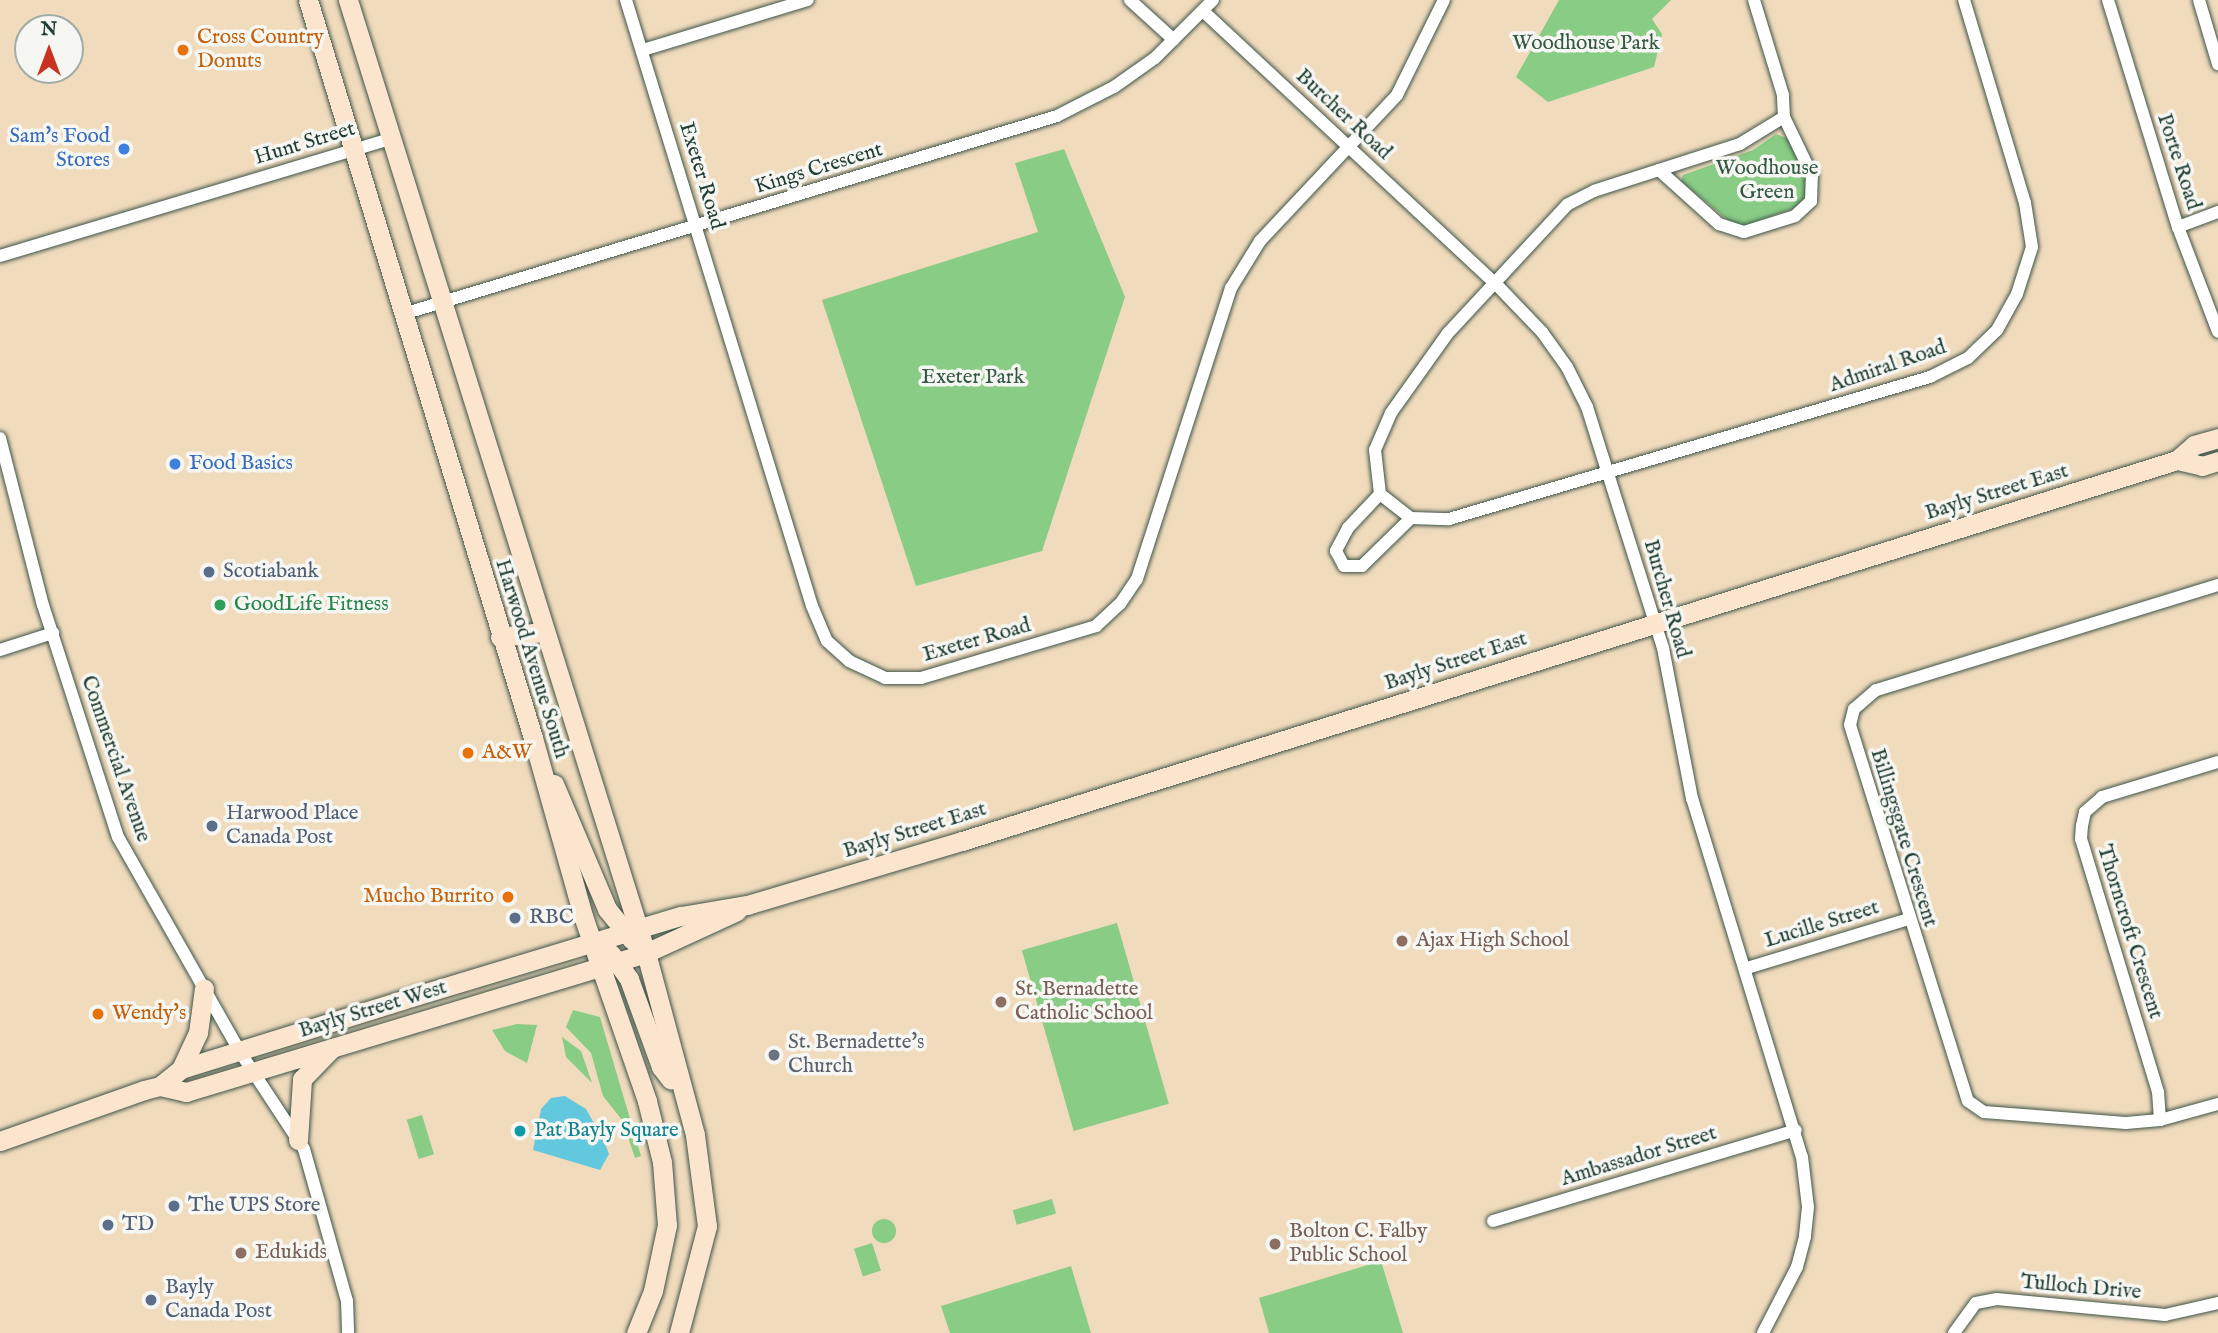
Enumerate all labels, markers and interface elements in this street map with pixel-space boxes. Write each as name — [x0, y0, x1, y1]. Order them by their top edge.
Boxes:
north arrow — [14, 14, 84, 84]
text: N — [41, 18, 57, 42]
place label: Cross Country Donuts — [197, 25, 324, 75]
park label: Woodhouse Park — [1512, 31, 1660, 57]
marker: Cross Country Donuts — [175, 42, 191, 58]
street label: Burcher Road — [1290, 64, 1396, 166]
street label: Porte Road — [2151, 111, 2205, 213]
street label: Hunt Street — [252, 117, 358, 171]
street label: Exeter Road — [673, 119, 729, 233]
place label: Sam's Food Stores — [9, 124, 110, 174]
street label: Kings Crescent — [752, 138, 886, 200]
marker: Sam's Food Stores — [116, 141, 132, 157]
park label: Woodhouse Green — [1715, 156, 1819, 206]
street label: Admiral Road — [1826, 335, 1950, 399]
park label: Exeter Park — [921, 365, 1025, 391]
place label: Food Basics — [189, 451, 293, 477]
marker: Food Basics — [167, 456, 183, 472]
street label: Bayly Street East — [1922, 459, 2072, 527]
street label: Burcher Road — [1637, 537, 1695, 661]
street label: Harwood Avenue South — [489, 556, 573, 762]
place label: Scotiabank — [223, 559, 319, 585]
marker: Scotiabank — [201, 564, 217, 580]
place label: GoodLife Fitness — [234, 592, 389, 618]
marker: GoodLife Fitness — [212, 597, 228, 613]
street label: Exeter Road — [920, 614, 1034, 668]
street label: Bayly Street East — [1382, 627, 1530, 697]
street label: Commercial Avenue — [75, 673, 155, 845]
place label: A&W — [482, 740, 532, 766]
marker: A&W — [460, 745, 476, 761]
street label: Billingsgate Crescent — [1864, 746, 1942, 930]
street label: Bayly Street East — [840, 797, 990, 865]
place label: Harwood Place Canada Post — [226, 801, 359, 851]
marker: Harwood Place Canada Post — [204, 818, 220, 834]
street label: Thorncroft Crescent — [2091, 842, 2167, 1022]
place label: Mucho Burrito — [363, 884, 494, 910]
marker: Mucho Burrito — [500, 889, 516, 905]
street label: Lucille Street — [1762, 896, 1882, 954]
place label: RBC — [529, 905, 574, 931]
marker: RBC — [507, 910, 523, 926]
place label: Ajax High School — [1416, 928, 1569, 954]
marker: Ajax High School — [1394, 933, 1410, 949]
street label: Bayly Street West — [296, 976, 450, 1044]
place label: St. Bernadette Catholic School — [1015, 977, 1153, 1027]
marker: St. Bernadette Catholic School — [993, 994, 1009, 1010]
place label: Wendy's — [112, 1001, 186, 1027]
marker: Wendy's — [90, 1006, 106, 1022]
place label: St. Bernadette's Church — [788, 1030, 924, 1080]
marker: St. Bernadette's Church — [766, 1047, 782, 1063]
place label: Pat Bayly Square — [534, 1118, 679, 1144]
street label: Ambassador Street — [1558, 1121, 1720, 1193]
marker: Pat Bayly Square — [512, 1123, 528, 1139]
place label: The UPS Store — [188, 1193, 321, 1219]
marker: The UPS Store — [166, 1198, 182, 1214]
place label: TD — [122, 1212, 154, 1238]
marker: TD — [100, 1217, 116, 1233]
place label: Bolton C. Falby Public School — [1289, 1219, 1427, 1269]
marker: Bolton C. Falby Public School — [1267, 1236, 1283, 1252]
place label: Edukids — [255, 1240, 327, 1266]
marker: Edukids — [233, 1245, 249, 1261]
street label: Tulloch Drive — [2020, 1270, 2142, 1306]
place label: Bayly Canada Post — [165, 1275, 272, 1325]
marker: Bayly Canada Post — [143, 1292, 159, 1308]

